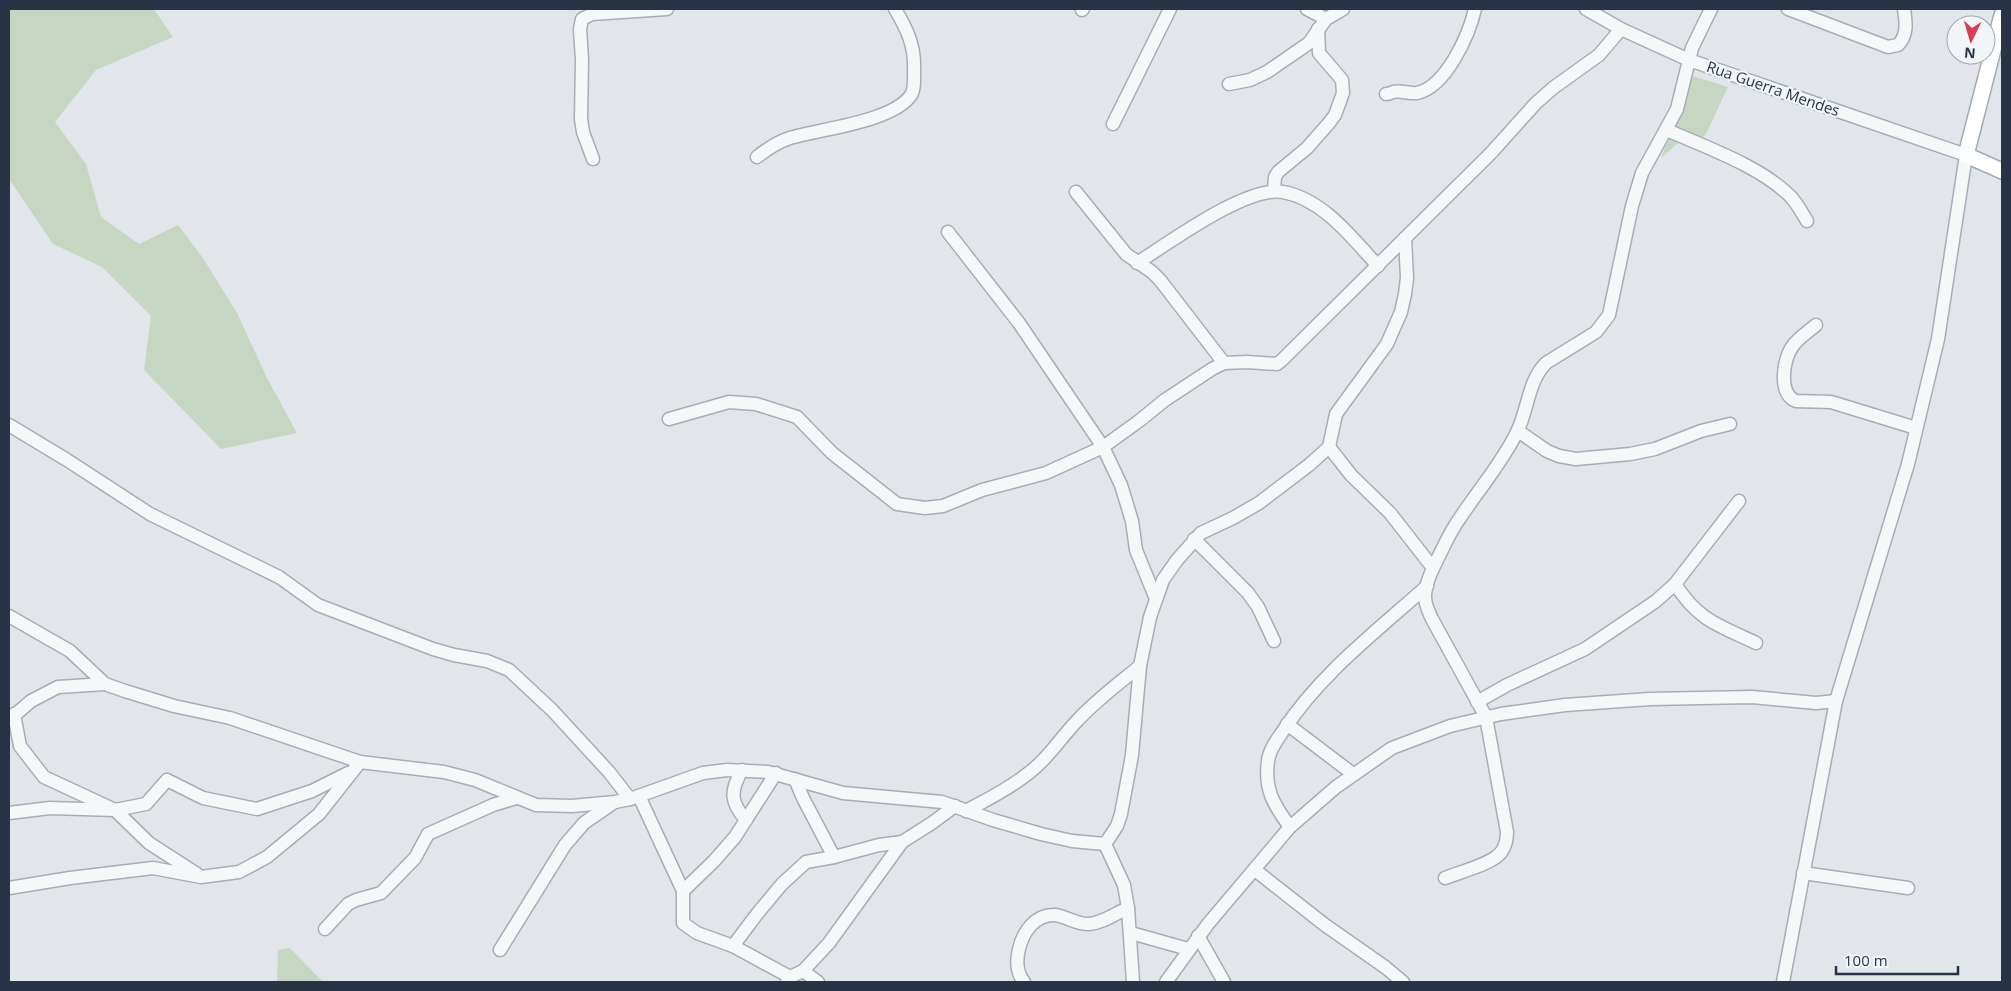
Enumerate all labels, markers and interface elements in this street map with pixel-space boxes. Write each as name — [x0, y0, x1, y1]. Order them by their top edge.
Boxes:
north arrow — [1946, 15, 1996, 65]
text: N — [1963, 43, 1976, 63]
street label: Rua Guerra Mendes — [1704, 56, 1843, 120]
scale bar — [1836, 944, 1958, 976]
text: 100 m — [1844, 950, 1888, 970]

